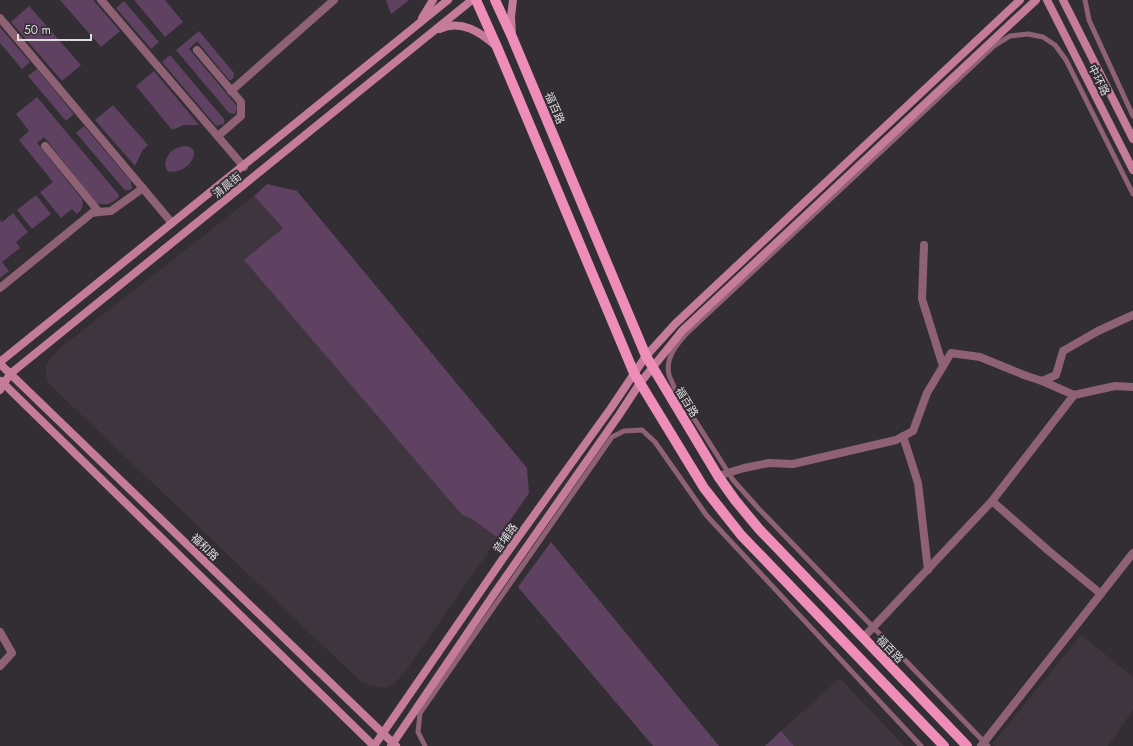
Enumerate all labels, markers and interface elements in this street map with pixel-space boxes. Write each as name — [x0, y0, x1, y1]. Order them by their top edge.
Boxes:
scale bar — [18, 16, 91, 42]
text: 50 m — [24, 21, 51, 39]
street label: 中环路 — [1084, 62, 1114, 98]
street label: 福百路 — [541, 90, 569, 126]
street label: 清晨街 — [209, 168, 245, 202]
street label: 福百路 — [672, 384, 702, 420]
street label: 音埔路 — [489, 520, 521, 556]
street label: 福和路 — [188, 530, 222, 564]
street label: 福百路 — [873, 632, 907, 666]

